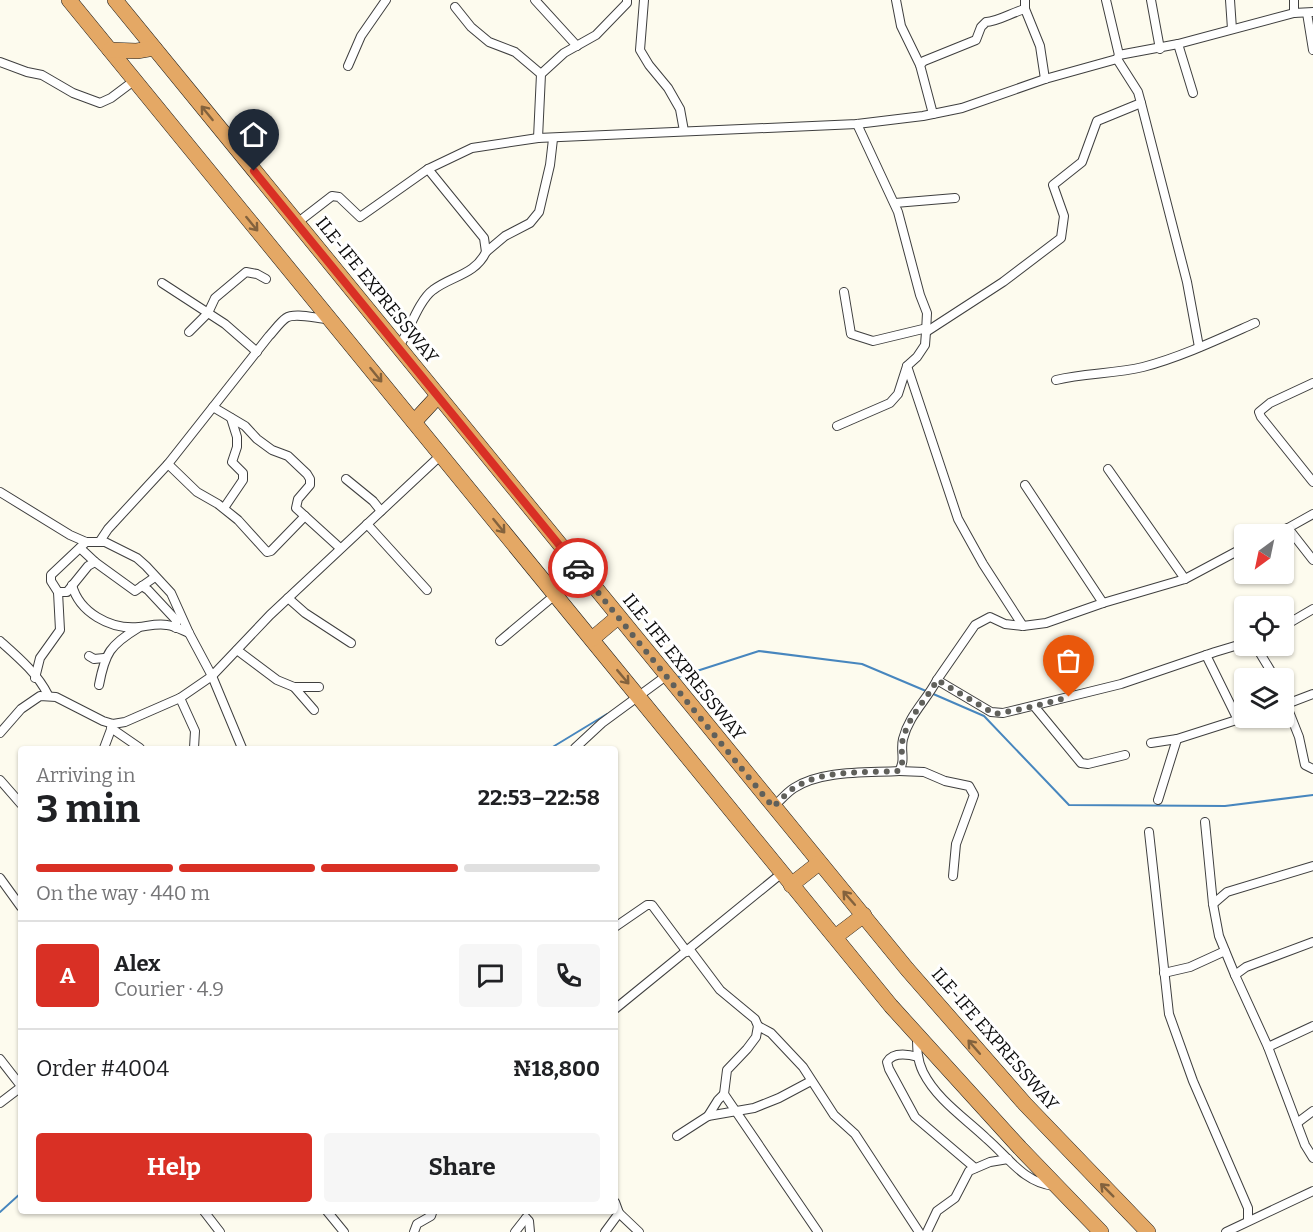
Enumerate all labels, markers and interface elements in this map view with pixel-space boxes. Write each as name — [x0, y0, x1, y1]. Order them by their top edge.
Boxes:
one-way arrow — [201, 105, 214, 121]
pin — [228, 109, 279, 171]
icon: home — [237, 118, 270, 151]
street label: ILE-IFE EXPRESSWAY — [311, 212, 443, 368]
one-way arrow — [246, 216, 259, 232]
one-way arrow — [369, 367, 382, 383]
one-way arrow — [492, 518, 505, 534]
north arrow — [1234, 524, 1294, 584]
map controls — [1234, 524, 1294, 728]
courier — [548, 538, 608, 598]
icon: car — [562, 552, 595, 585]
street label: ILE-IFE EXPRESSWAY — [618, 589, 750, 745]
button: locate — [1234, 596, 1294, 656]
pin — [1043, 635, 1094, 697]
icon: bag — [1052, 644, 1085, 677]
button: layers — [1234, 668, 1294, 728]
one-way arrow — [616, 669, 630, 684]
text: Arriving in — [36, 763, 135, 787]
text: 22:53–22:58 — [478, 784, 600, 811]
text: 3 min — [36, 786, 140, 832]
text: On the way · 440 m — [36, 881, 210, 905]
one-way arrow — [842, 891, 856, 906]
button: chat — [459, 944, 522, 1007]
button: phone — [537, 944, 600, 1007]
text: Alex — [114, 950, 160, 977]
text: A — [60, 962, 75, 989]
street label: ILE-IFE EXPRESSWAY — [927, 963, 1063, 1115]
text: Courier · 4.9 — [114, 977, 224, 1001]
one-way arrow — [967, 1040, 981, 1055]
text: Order #4004 — [36, 1055, 169, 1082]
text: ₦18,800 — [513, 1055, 600, 1082]
button: Help — [36, 1133, 312, 1202]
button: Share — [324, 1133, 600, 1202]
one-way arrow — [1100, 1183, 1114, 1198]

